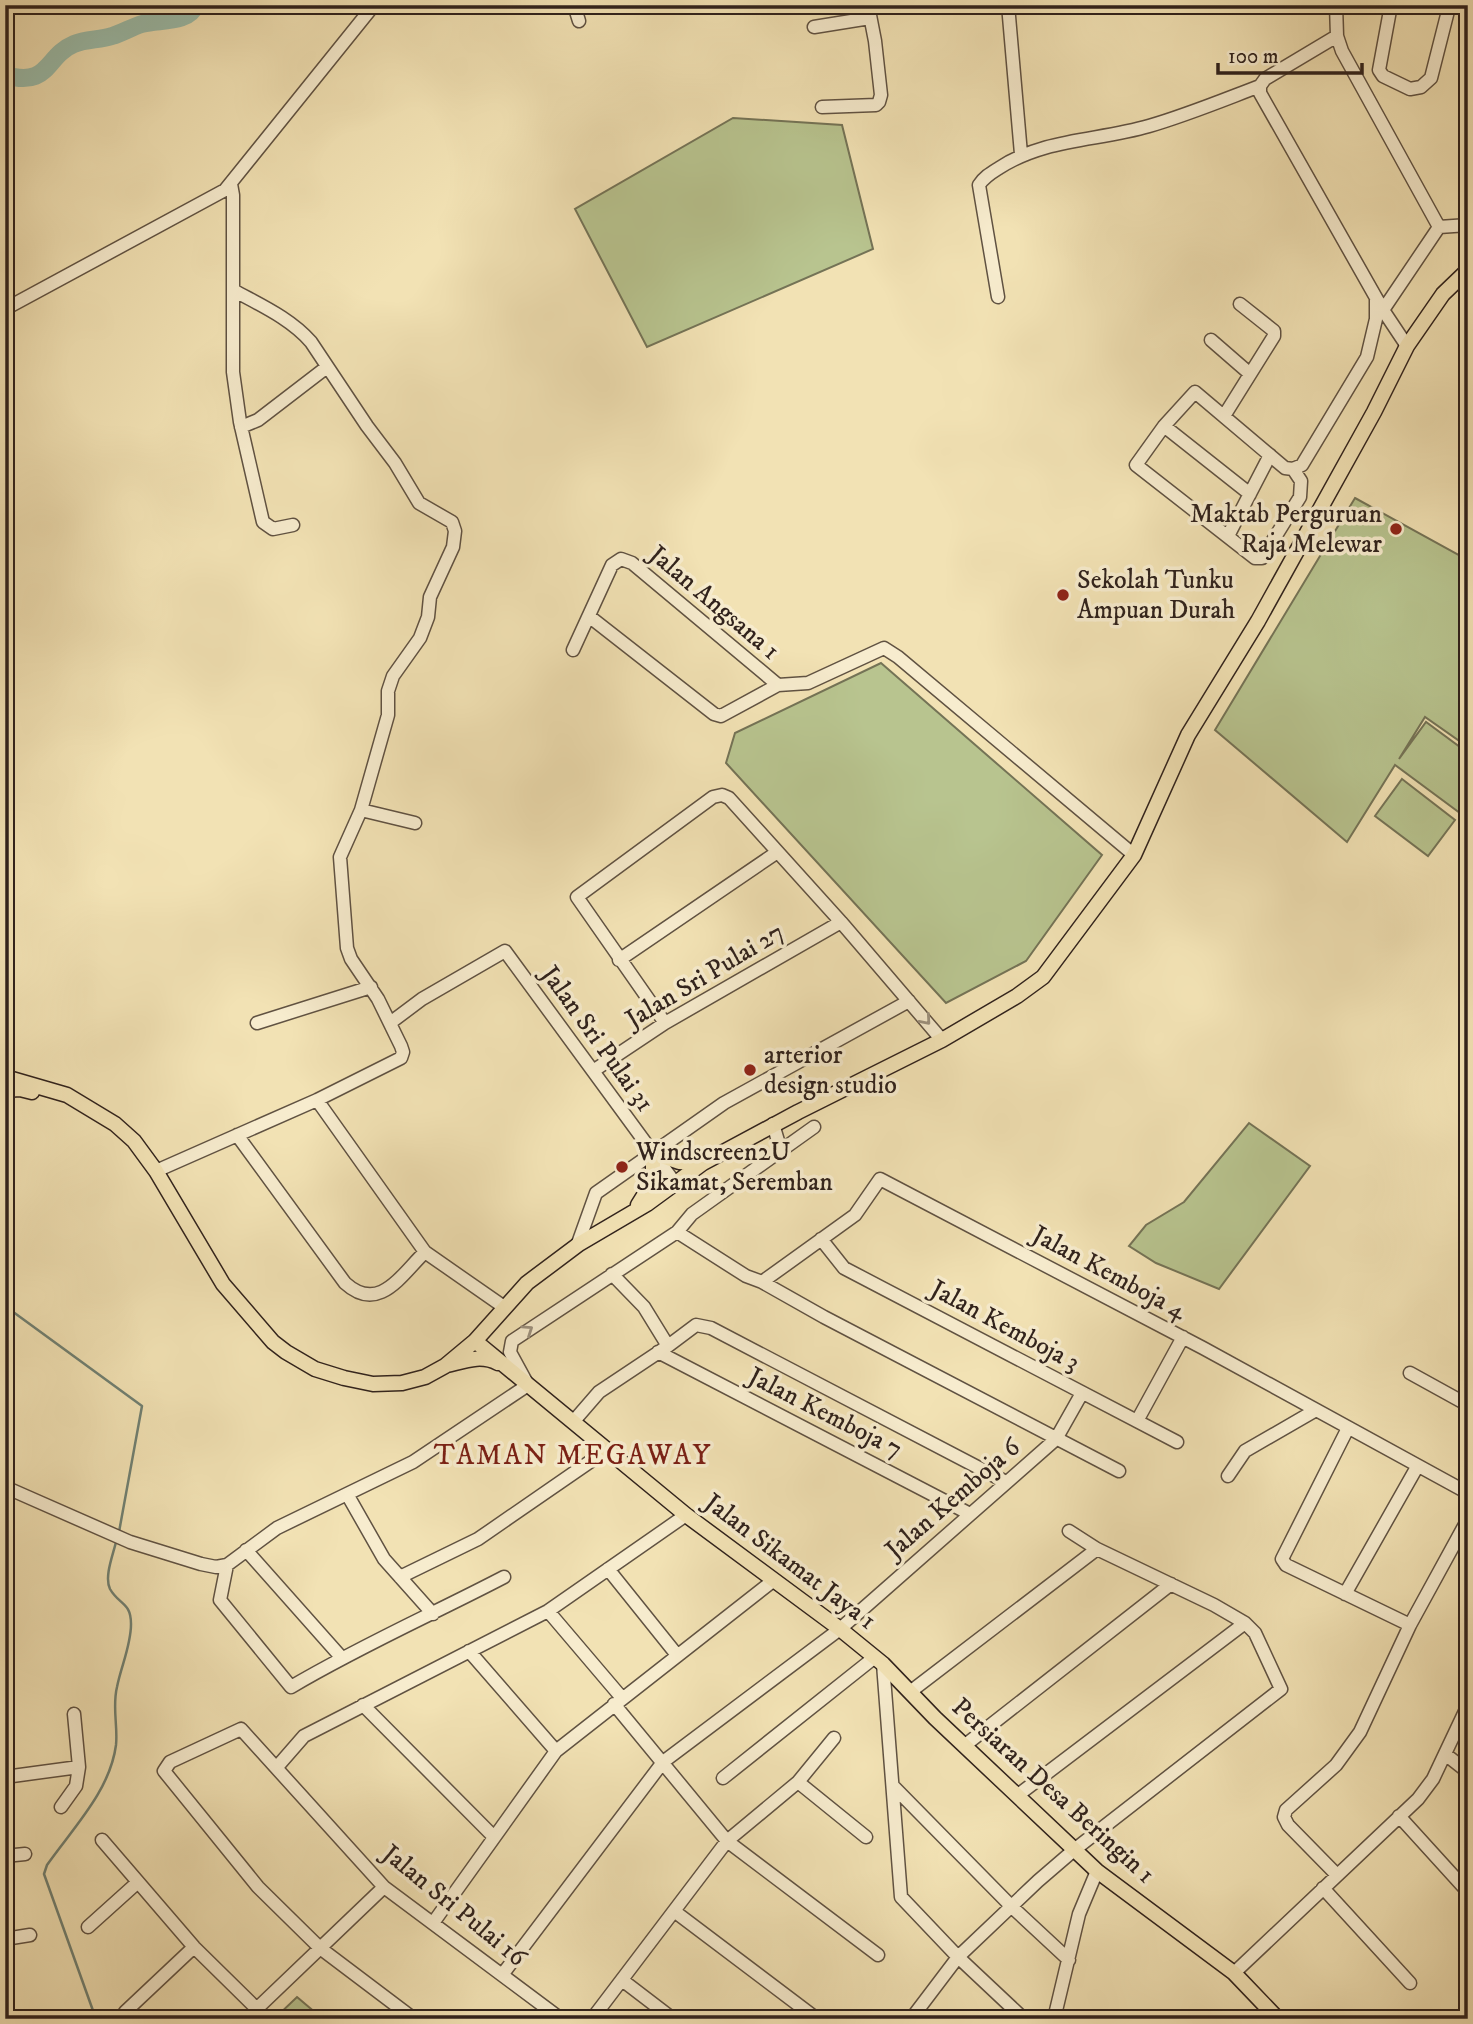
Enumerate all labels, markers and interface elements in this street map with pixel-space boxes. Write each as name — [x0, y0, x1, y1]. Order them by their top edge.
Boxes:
scale bar — [1218, 32, 1361, 76]
text: 100 m — [1228, 44, 1279, 70]
place label: Maktab Perguruan Raja Melewar — [1190, 498, 1382, 561]
marker: Maktab Perguruan Raja Melewar — [1388, 521, 1404, 537]
street label: Jalan Angsana 1 — [640, 537, 786, 667]
place label: Sekolah Tunku Ampuan Durah — [1077, 564, 1236, 627]
marker: Sekolah Tunku Ampuan Durah — [1055, 587, 1071, 603]
street label: Jalan Sri Pulai 27 — [618, 916, 790, 1037]
street label: Jalan Sri Pulai 31 — [532, 958, 661, 1118]
one-way arrow — [918, 1012, 930, 1025]
place label: arterior design studio — [764, 1039, 897, 1102]
marker: arterior design studio — [742, 1062, 758, 1078]
place label: Windscreen2U Sikamat, Seremban — [635, 1136, 833, 1199]
marker: Windscreen2U Sikamat, Seremban — [614, 1159, 630, 1175]
street label: Jalan Kemboja 4 — [1025, 1218, 1193, 1328]
street label: Jalan Kemboja 3 — [923, 1272, 1085, 1379]
one-way arrow — [520, 1326, 533, 1339]
street label: Jalan Kemboja 7 — [741, 1359, 908, 1466]
street label: Jalan Kemboja 6 — [877, 1430, 1028, 1568]
district label: TAMAN MEGAWAY — [434, 1438, 712, 1473]
street label: Jalan Sikamat Jaya 1 — [696, 1485, 883, 1637]
street label: Persiaran Desa Beringin 1 — [945, 1691, 1161, 1891]
street label: Jalan Sri Pulai 16 — [374, 1836, 534, 1975]

